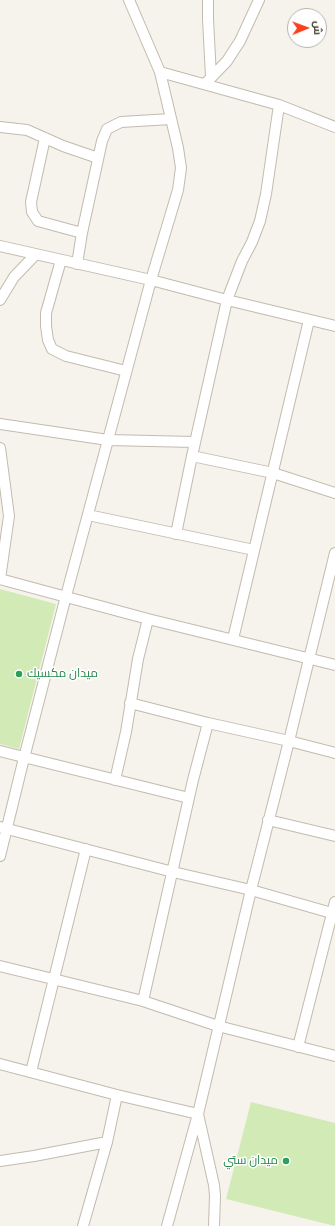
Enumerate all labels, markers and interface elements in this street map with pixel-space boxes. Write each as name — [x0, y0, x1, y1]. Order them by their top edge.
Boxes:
north arrow — [287, 8, 327, 48]
text: ش — [311, 21, 325, 35]
place label: ميدان مكسيك — [27, 667, 98, 681]
marker: ميدان مكسيك — [14, 669, 24, 679]
place label: ميدان ستي — [223, 1154, 278, 1168]
marker: ميدان ستي — [281, 1156, 291, 1166]

